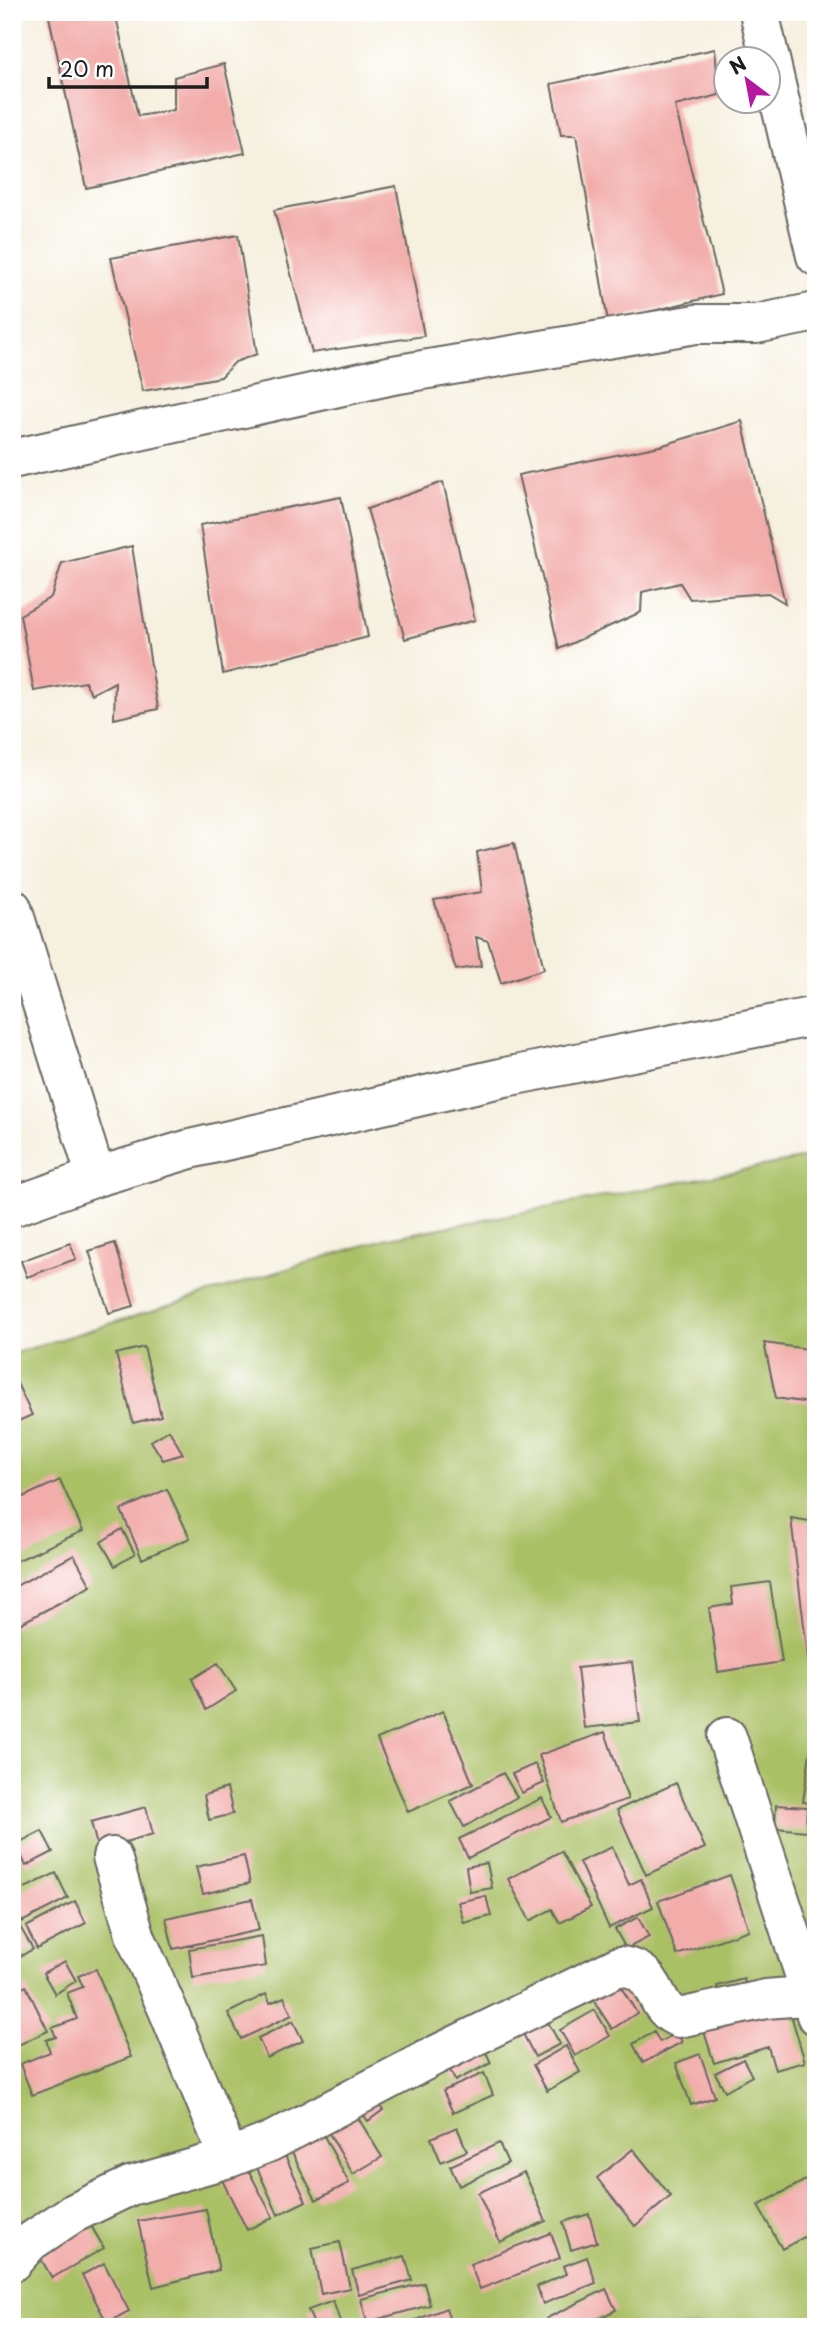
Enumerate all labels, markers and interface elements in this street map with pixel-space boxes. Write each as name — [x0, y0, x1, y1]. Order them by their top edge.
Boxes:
scale bar — [49, 46, 206, 90]
north arrow — [712, 46, 782, 116]
text: N — [724, 49, 751, 81]
text: 20 m — [60, 52, 114, 84]

